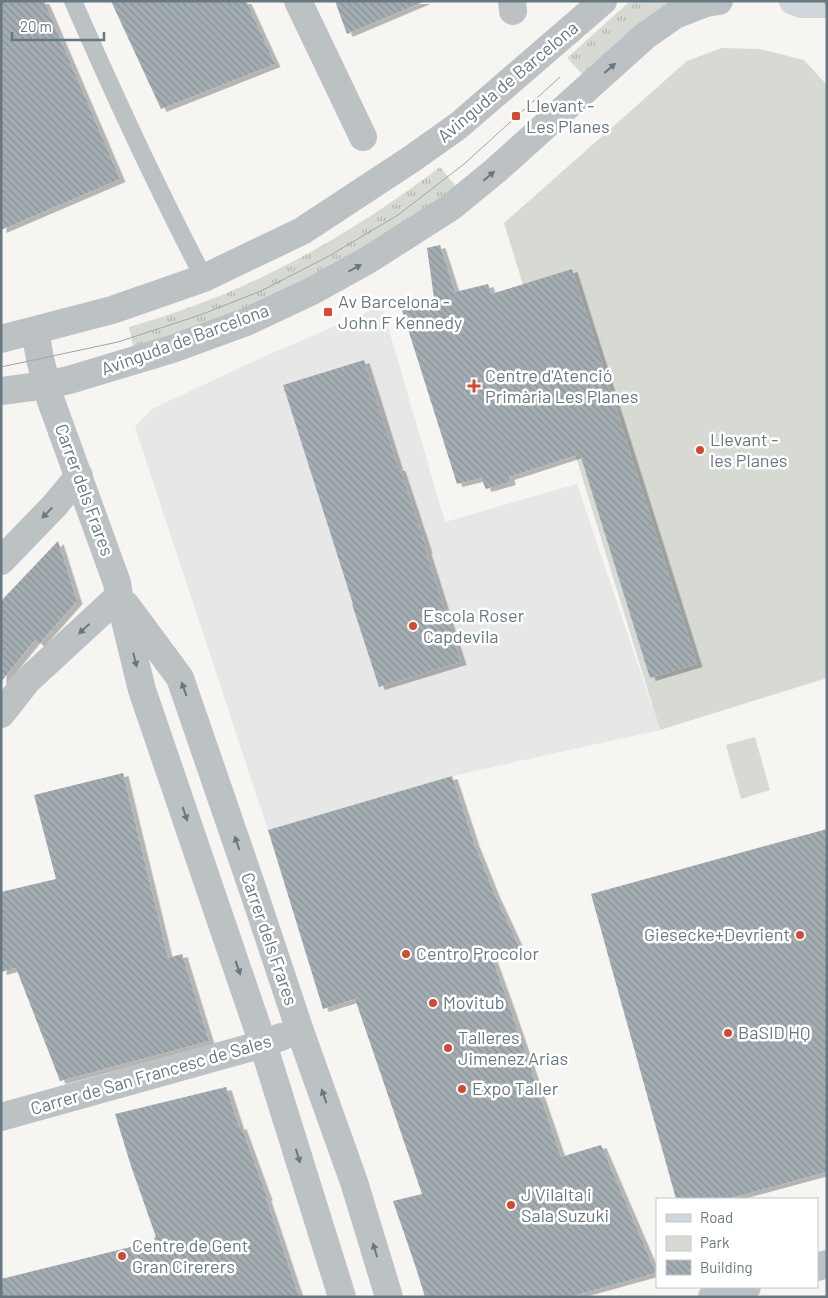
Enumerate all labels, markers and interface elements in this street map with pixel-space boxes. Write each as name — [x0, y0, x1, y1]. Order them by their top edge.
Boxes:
scale bar — [12, 10, 105, 42]
street label: Avinguda de Barcelona — [433, 16, 582, 146]
text: 20 m — [20, 17, 52, 35]
one-way arrow — [603, 62, 616, 73]
place label: Llevant - Les Planes — [526, 94, 610, 137]
marker: Llevant - Les Planes — [510, 110, 522, 122]
one-way arrow — [482, 171, 495, 182]
one-way arrow — [348, 263, 361, 272]
place label: Av Barcelona - John F Kennedy — [338, 290, 462, 333]
street label: Avinguda de Barcelona — [98, 298, 271, 380]
marker: Av Barcelona - John F Kennedy — [322, 306, 334, 318]
place label: Centre d'Atenció Primària Les Planes — [485, 364, 638, 407]
marker: Centre d'Atenció Primària Les Planes — [467, 379, 481, 393]
street label: Carrer dels Frares — [51, 421, 119, 559]
place label: Llevant - les Planes — [710, 428, 788, 471]
marker: Llevant - les Planes — [694, 444, 706, 456]
one-way arrow — [41, 507, 53, 519]
place label: Escola Roser Capdevila — [423, 604, 525, 647]
marker: Escola Roser Capdevila — [407, 620, 419, 632]
one-way arrow — [78, 623, 90, 635]
one-way arrow — [131, 652, 139, 667]
one-way arrow — [180, 682, 187, 697]
one-way arrow — [182, 807, 189, 822]
one-way arrow — [233, 835, 241, 850]
street label: Carrer dels Frares — [237, 869, 303, 1008]
place label: Giesecke+Devrient — [644, 923, 790, 945]
marker: Giesecke+Devrient — [794, 929, 806, 941]
place label: Centro Procolor — [416, 942, 540, 964]
marker: Centro Procolor — [400, 948, 412, 960]
one-way arrow — [234, 961, 242, 976]
place label: Movitub — [443, 991, 505, 1013]
marker: Movitub — [427, 997, 439, 1009]
place label: BaSID HQ — [738, 1021, 810, 1043]
place label: Talleres Jimenez Arias — [458, 1026, 568, 1069]
marker: BaSID HQ — [722, 1027, 734, 1039]
street label: Carrer de San Francesc de Sales — [28, 1029, 274, 1119]
marker: Talleres Jimenez Arias — [442, 1042, 454, 1054]
place label: Expo Taller — [472, 1077, 559, 1099]
marker: Expo Taller — [456, 1083, 468, 1095]
one-way arrow — [320, 1088, 328, 1103]
one-way arrow — [295, 1149, 303, 1164]
place label: J Vilalta i Sala Suzuki — [521, 1183, 609, 1226]
legend — [656, 1198, 818, 1288]
marker: J Vilalta i Sala Suzuki — [505, 1199, 517, 1211]
text: Road — [700, 1208, 733, 1226]
text: Park — [700, 1233, 730, 1251]
place label: Centre de Gent Gran Cirerers — [132, 1234, 248, 1277]
one-way arrow — [371, 1242, 379, 1257]
marker: Centre de Gent Gran Cirerers — [116, 1250, 128, 1262]
text: Building — [700, 1258, 753, 1276]

